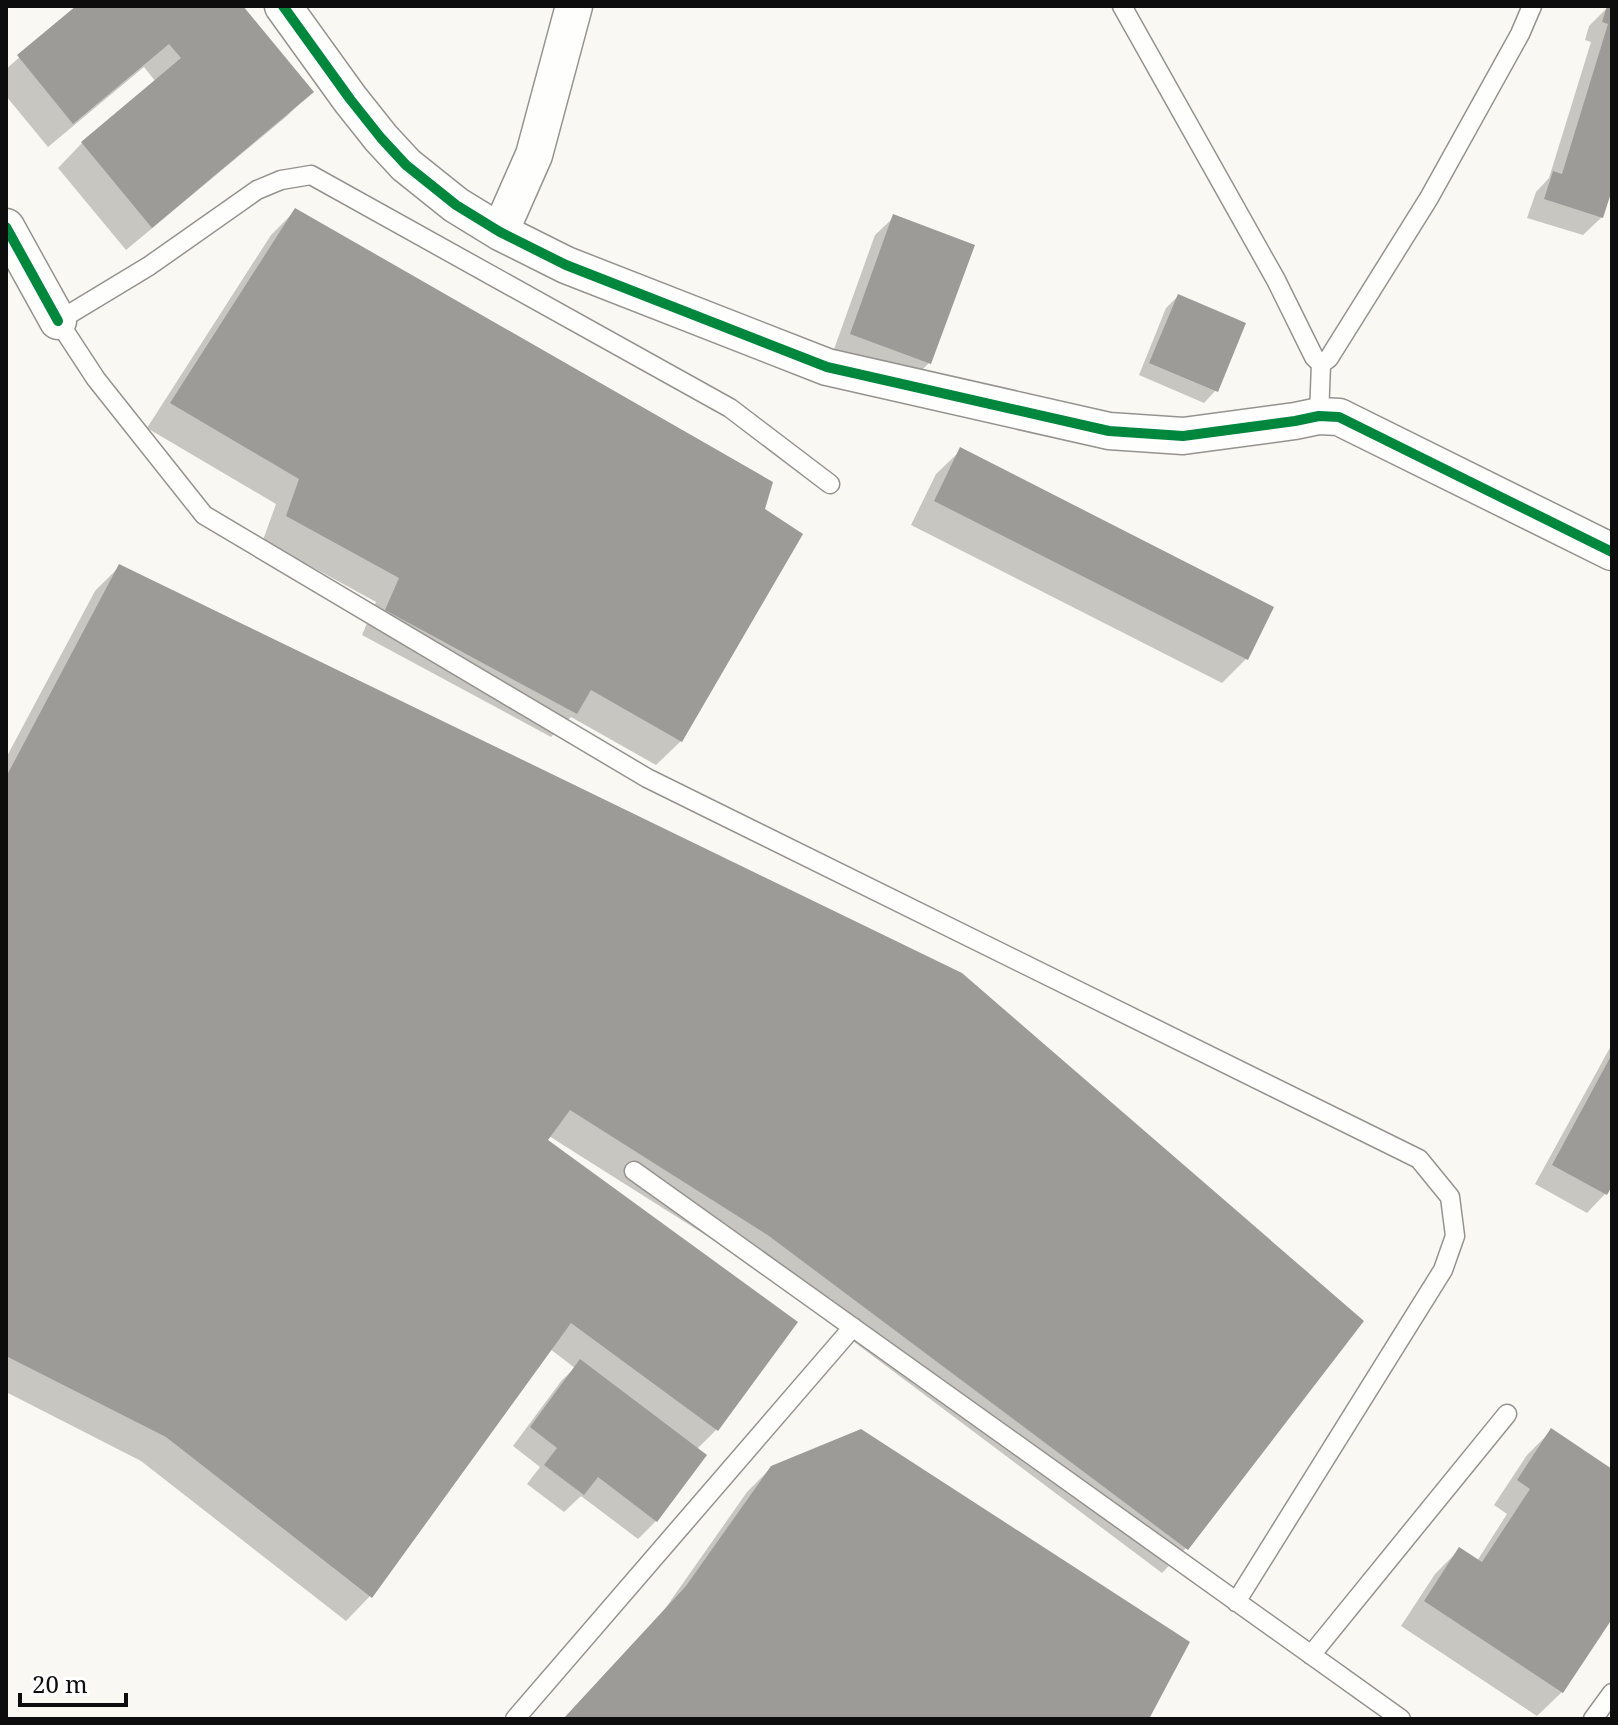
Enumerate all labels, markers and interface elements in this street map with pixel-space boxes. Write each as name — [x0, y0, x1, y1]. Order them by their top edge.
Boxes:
scale bar — [20, 1657, 126, 1707]
text: 20 m — [32, 1667, 88, 1700]

